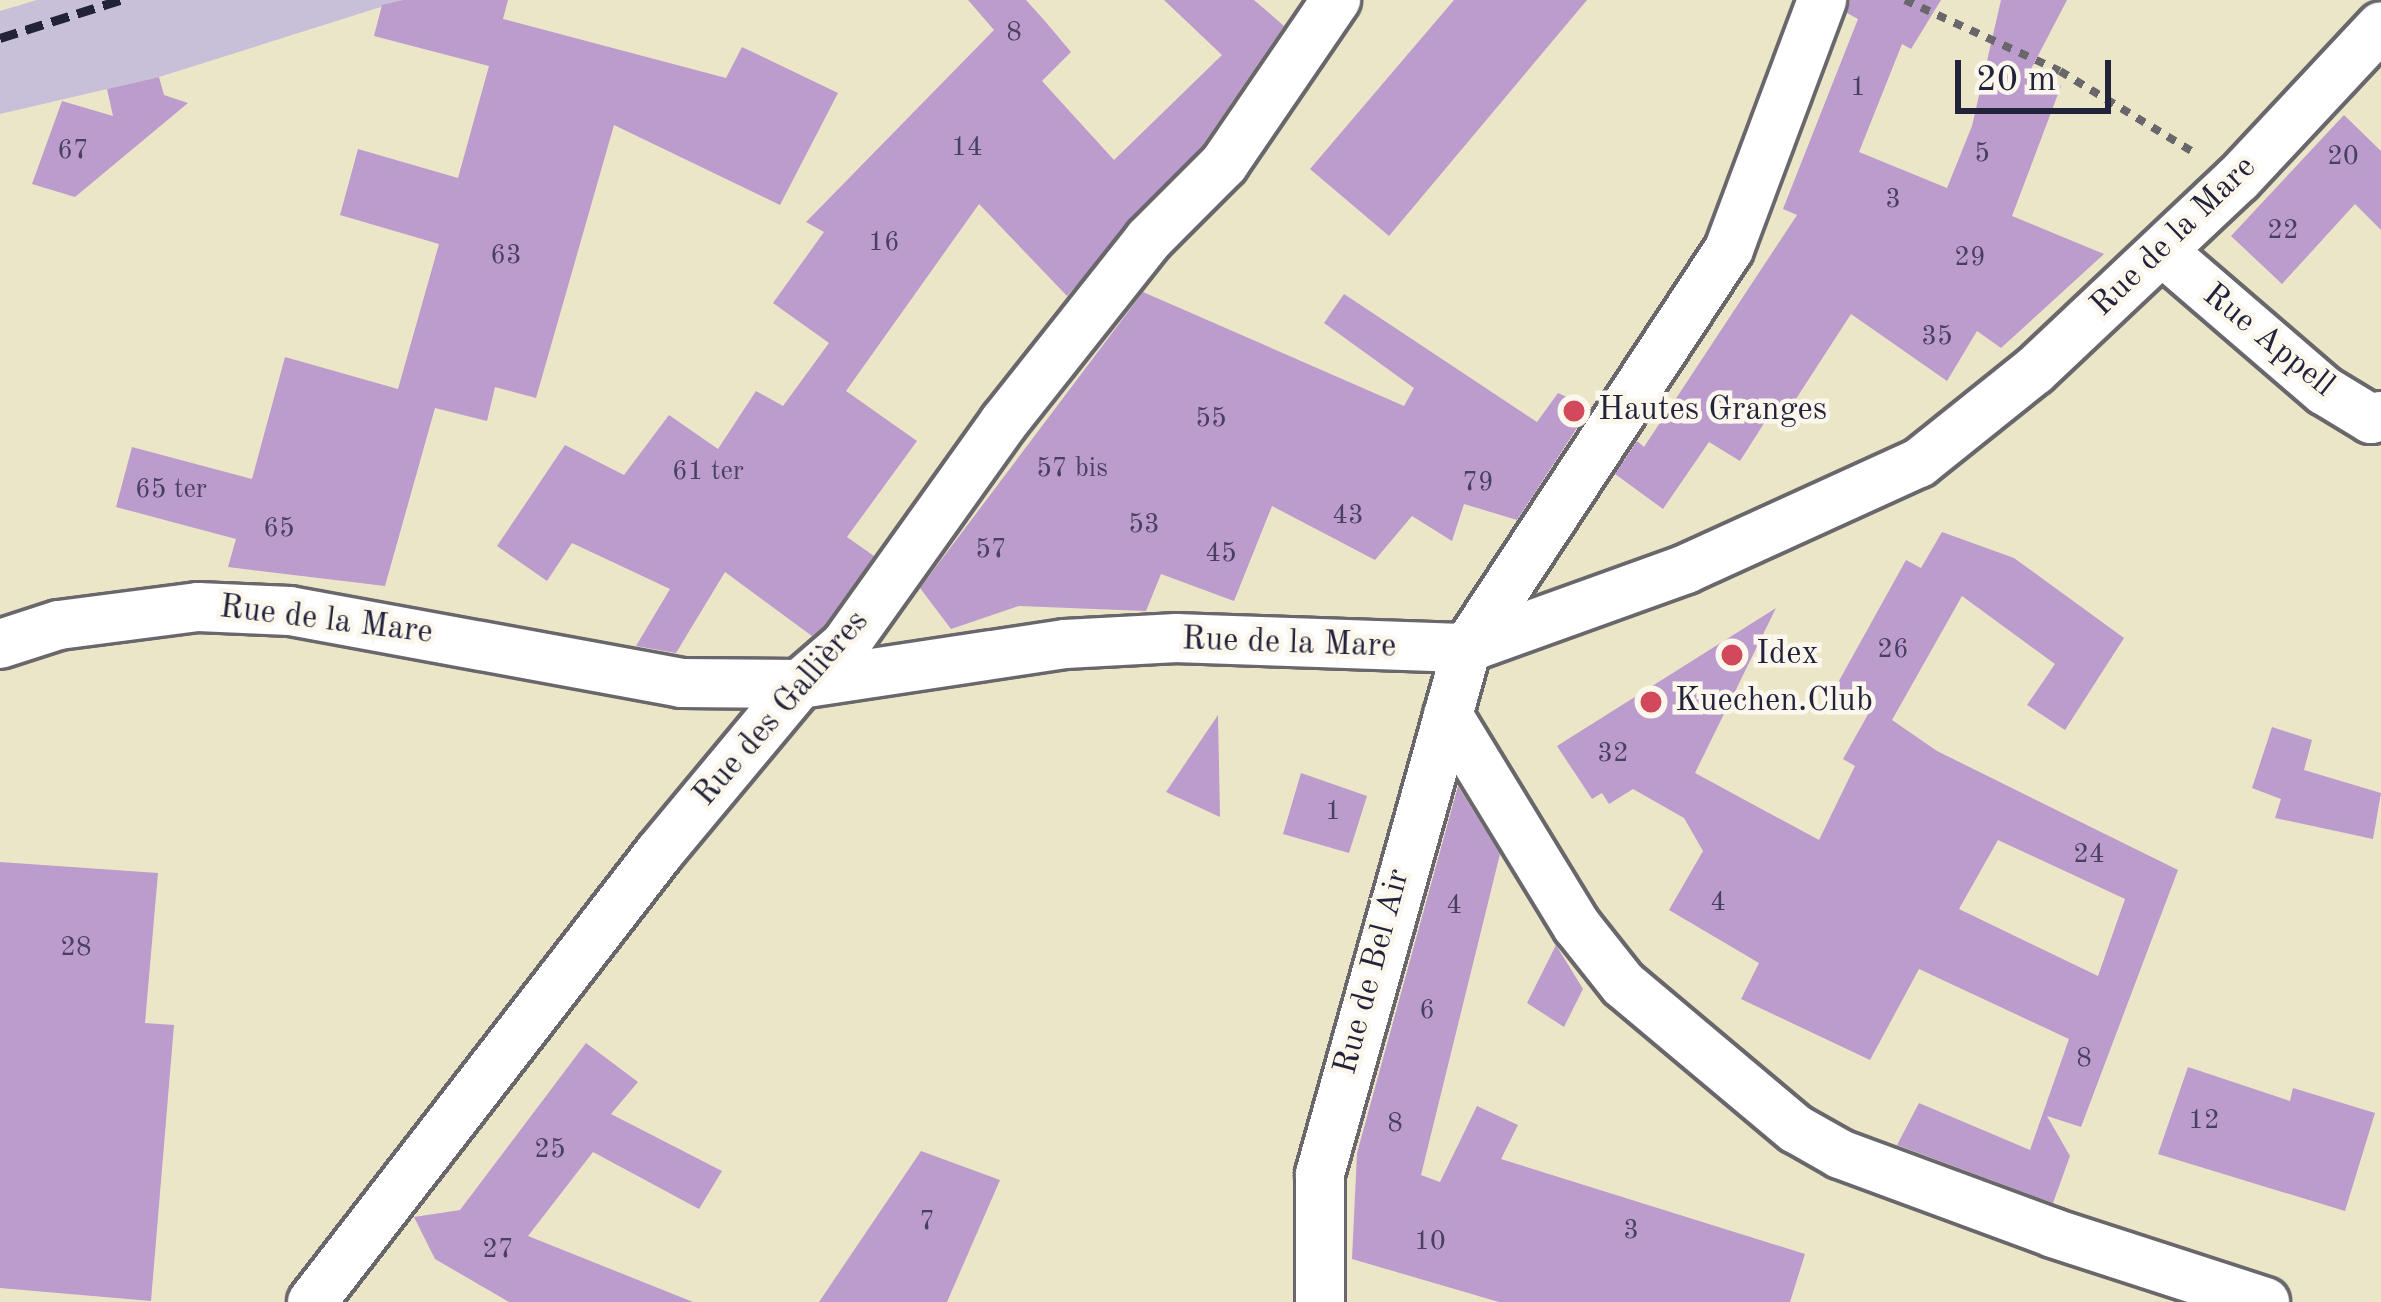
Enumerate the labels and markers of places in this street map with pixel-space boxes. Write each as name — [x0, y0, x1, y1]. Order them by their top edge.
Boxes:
place label: Hautes Granges — [1598, 391, 1827, 431]
marker: Hautes Granges — [1561, 398, 1587, 424]
place label: Idex — [1756, 635, 1819, 675]
marker: Idex — [1719, 642, 1745, 668]
place label: Kuechen.Club — [1675, 682, 1873, 722]
marker: Kuechen.Club — [1638, 689, 1664, 715]

